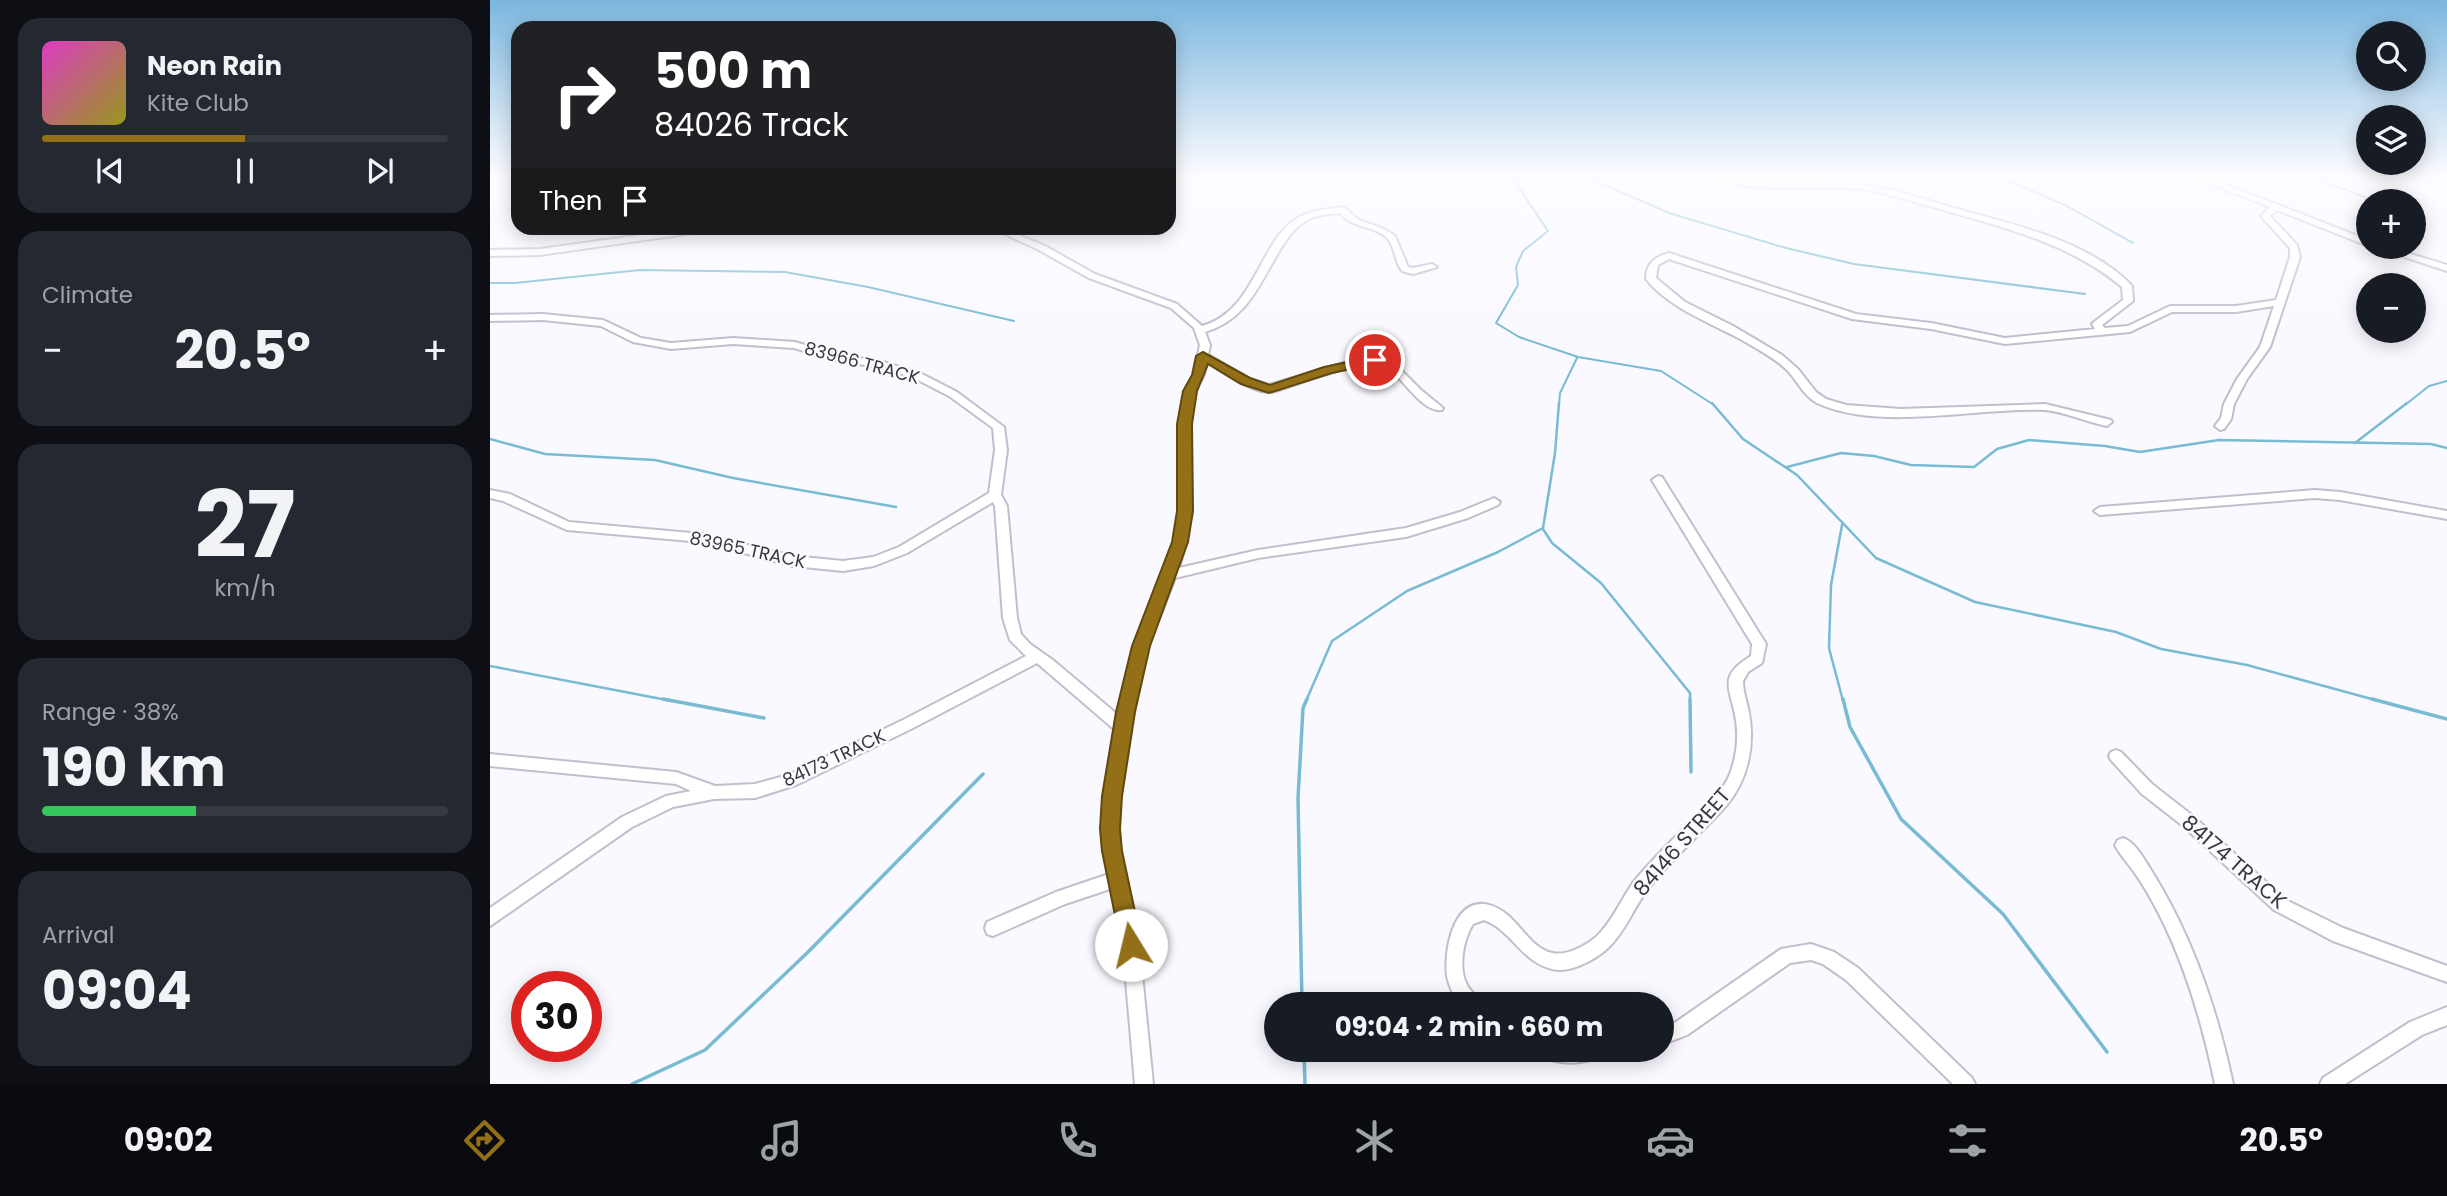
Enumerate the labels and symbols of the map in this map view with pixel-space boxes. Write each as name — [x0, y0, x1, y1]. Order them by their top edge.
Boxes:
pin — [1345, 330, 1405, 390]
street label: 83966 TRACK — [802, 335, 923, 390]
street label: 83965 TRACK — [688, 525, 809, 574]
street label: 84173 TRACK — [778, 723, 890, 792]
street label: 84146 STREET — [1626, 781, 1737, 902]
street label: 84174 TRACK — [2176, 808, 2293, 916]
position arrow — [1094, 908, 1168, 982]
speed limit sign: 30 — [511, 971, 602, 1062]

